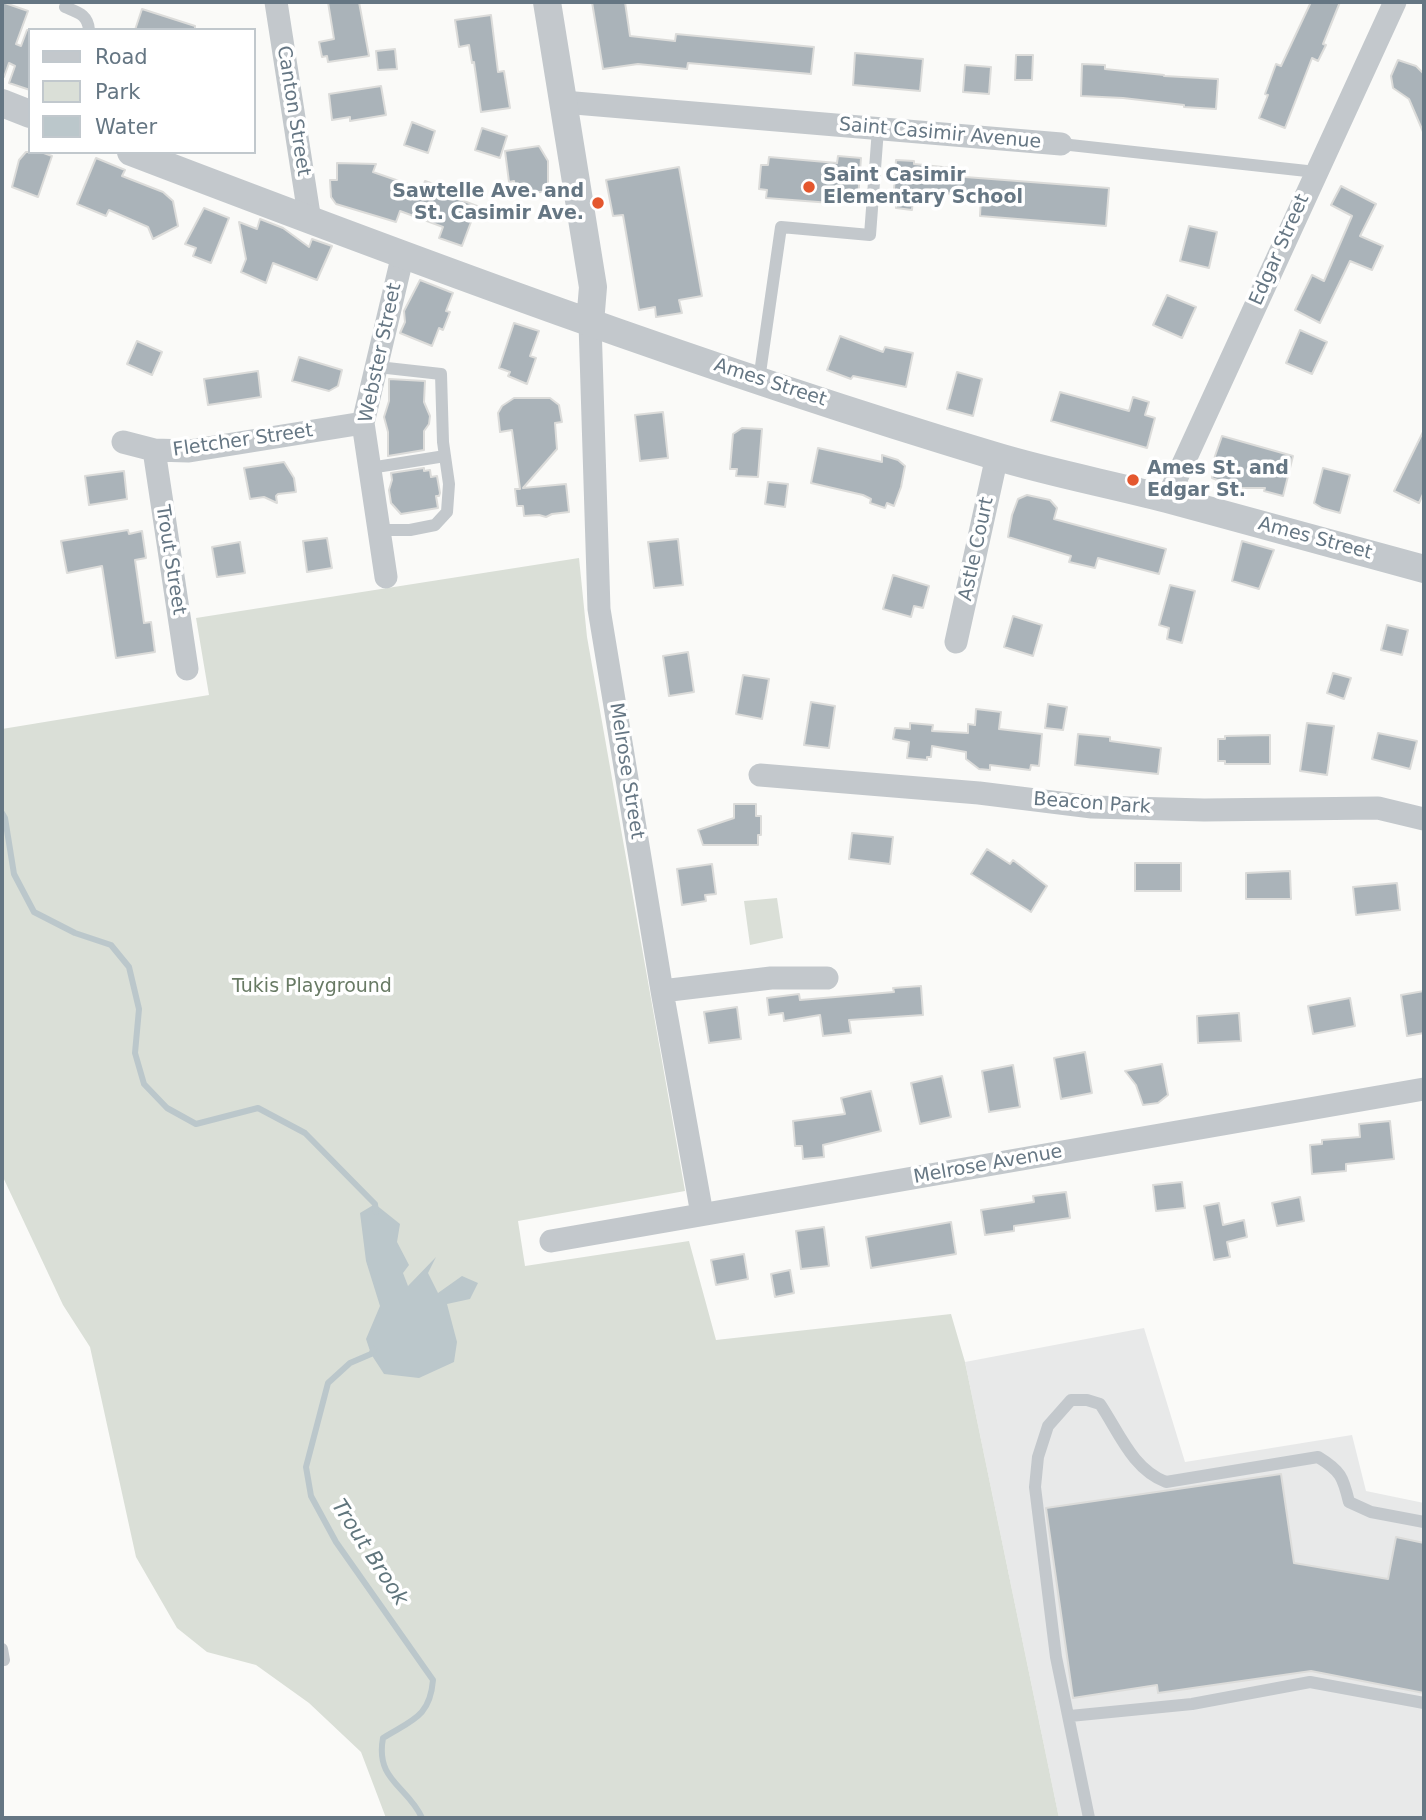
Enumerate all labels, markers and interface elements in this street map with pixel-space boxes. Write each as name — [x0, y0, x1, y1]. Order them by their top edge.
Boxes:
legend — [28, 28, 256, 154]
street label: Canton Street — [271, 44, 315, 178]
text: Road — [95, 45, 148, 69]
text: Park — [95, 80, 140, 104]
street label: Saint Casimir Avenue — [838, 114, 1042, 154]
text: Water — [95, 115, 157, 139]
place label: Saint Casimir Elementary School — [823, 165, 1023, 209]
marker: Saint Casimir Elementary School — [801, 179, 817, 195]
place label: Sawtelle Ave. and St. Casimir Ave. — [392, 181, 584, 225]
street label: Edgar Street — [1245, 191, 1315, 309]
marker: Sawtelle Ave. and St. Casimir Ave. — [590, 195, 606, 211]
street label: Webster Street — [355, 281, 407, 425]
street label: Ames Street — [711, 354, 829, 412]
street label: Fletcher Street — [172, 420, 314, 462]
place label: Ames St. and Edgar St. — [1147, 458, 1289, 502]
marker: Ames St. and Edgar St. — [1125, 472, 1141, 488]
street label: Astle Court — [955, 495, 999, 603]
street label: Trout Street — [150, 503, 190, 617]
street label: Ames Street — [1256, 513, 1374, 565]
street label: Melrose Street — [604, 701, 648, 841]
street label: Beacon Park — [1033, 789, 1151, 819]
park label: Tukis Playground — [232, 976, 392, 998]
street label: Melrose Avenue — [912, 1141, 1064, 1189]
water label: Trout Brook — [325, 1495, 413, 1611]

